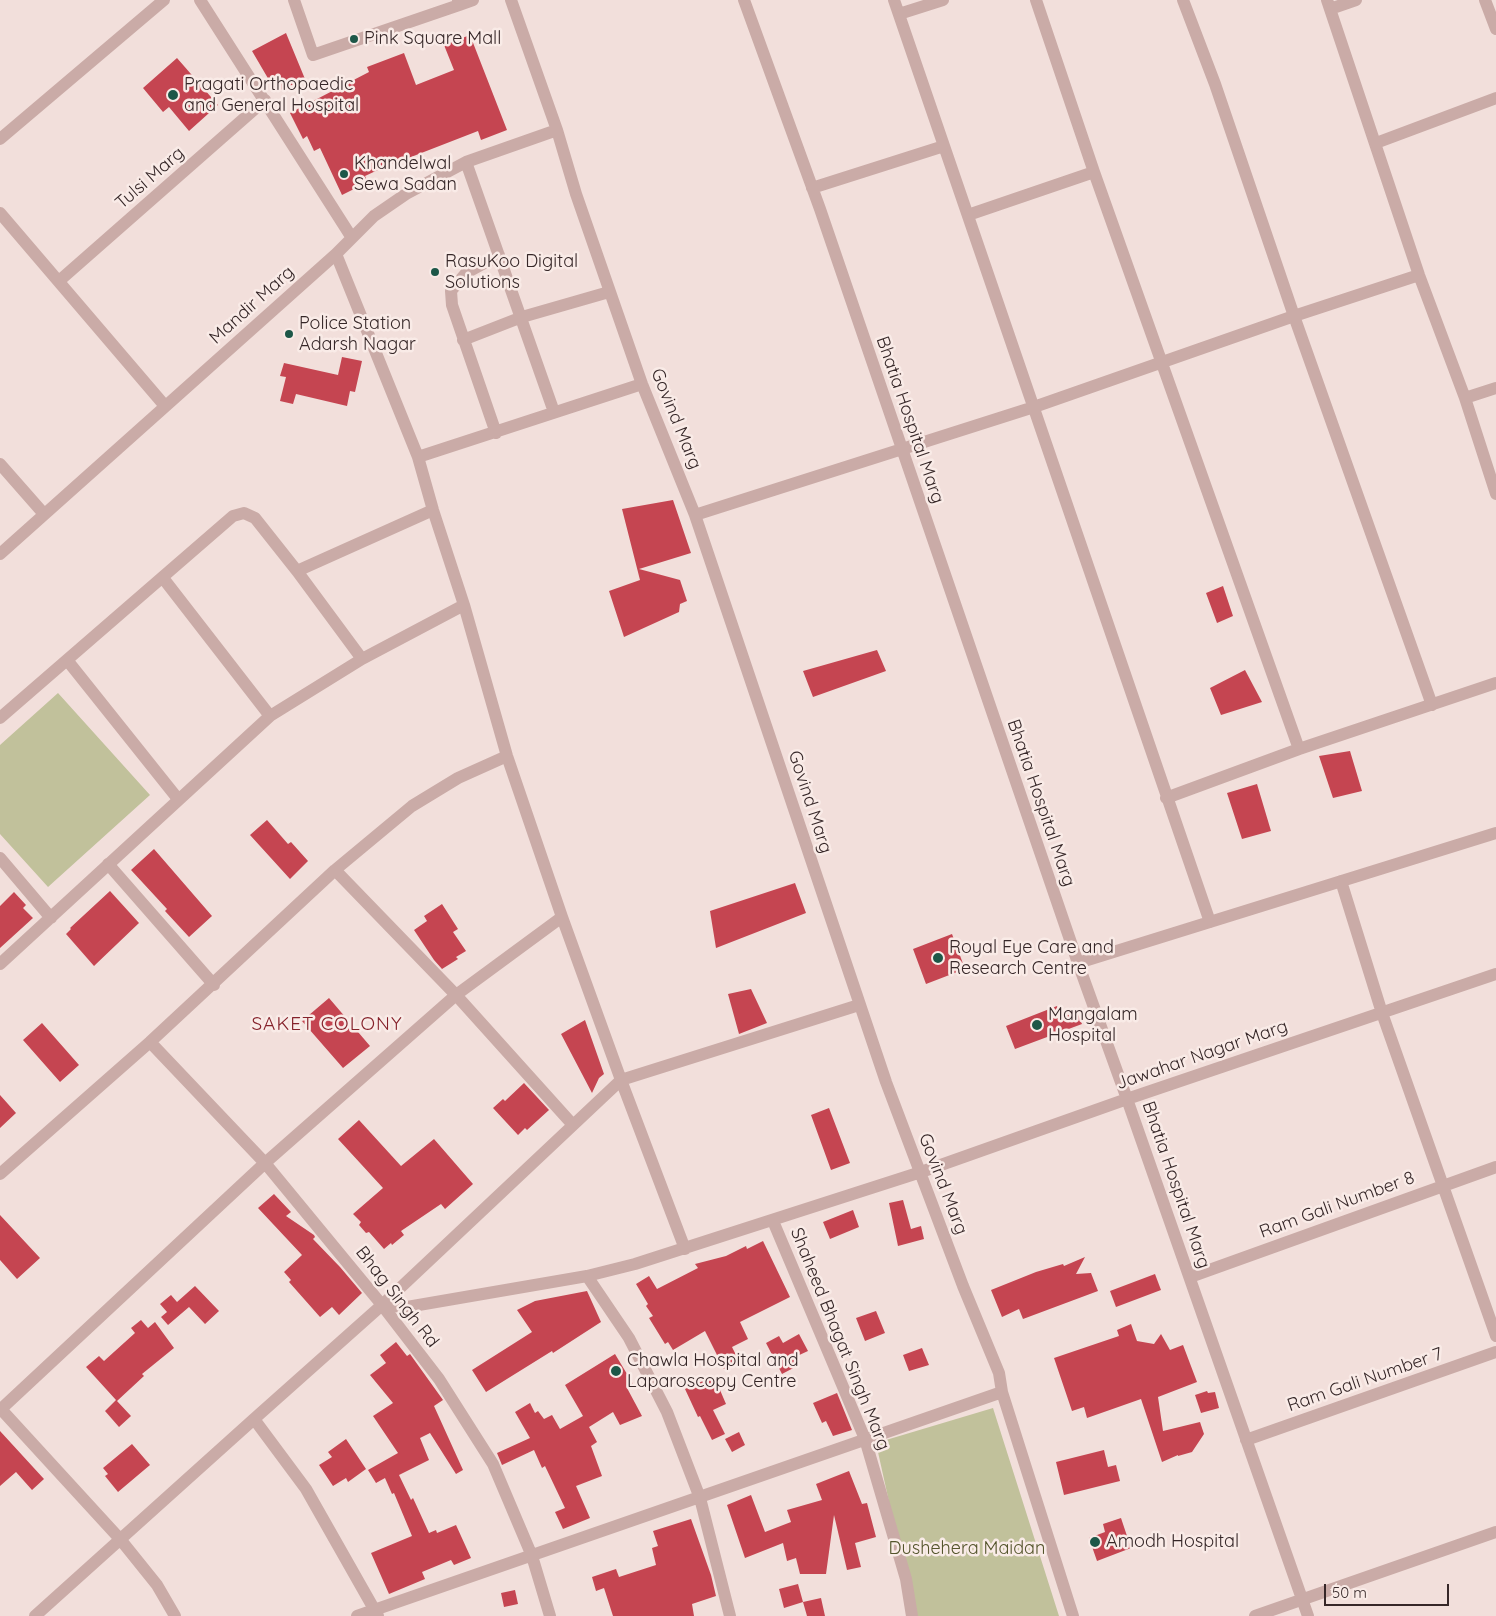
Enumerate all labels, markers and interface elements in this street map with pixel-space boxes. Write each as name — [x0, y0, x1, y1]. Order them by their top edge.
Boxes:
place label: Pink Square Mall — [364, 28, 501, 50]
marker: Pink Square Mall — [348, 33, 360, 45]
place label: Pragati Orthopaedic and General Hospital — [184, 74, 359, 116]
marker: Pragati Orthopaedic and General Hospital — [166, 88, 180, 102]
street label: Tulsi Marg — [111, 142, 189, 214]
place label: Khandelwal Sewa Sadan — [354, 153, 457, 195]
marker: Khandelwal Sewa Sadan — [338, 168, 350, 180]
place label: RasuKoo Digital Solutions — [445, 251, 578, 294]
street label: Mandir Marg — [205, 261, 299, 349]
marker: RasuKoo Digital Solutions — [429, 266, 441, 278]
place label: Police Station Adarsh Nagar — [299, 313, 416, 356]
marker: Police Station Adarsh Nagar — [283, 328, 295, 340]
street label: Bhatia Hospital Marg — [871, 334, 949, 506]
street label: Govind Marg — [646, 366, 706, 472]
street label: Bhatia Hospital Marg — [1002, 717, 1080, 889]
street label: Govind Marg — [783, 748, 837, 856]
place label: Royal Eye Care and Research Centre — [949, 937, 1114, 980]
marker: Royal Eye Care and Research Centre — [931, 951, 945, 965]
place label: Mangalam Hospital — [1048, 1004, 1138, 1046]
district label: SAKET COLONY — [250, 1013, 404, 1035]
street label: Jawahar Nagar Marg — [1113, 1015, 1291, 1095]
marker: Mangalam Hospital — [1030, 1018, 1044, 1032]
street label: Bhatia Hospital Marg — [1137, 1099, 1215, 1271]
street label: Govind Marg — [914, 1130, 972, 1238]
street label: Ram Gali Number 8 — [1257, 1167, 1417, 1243]
street label: Shaheed Bhagat Singh Marg — [785, 1225, 895, 1453]
street label: Bhag Singh Rd — [351, 1242, 443, 1352]
street label: Ram Gali Number 7 — [1284, 1343, 1446, 1417]
place label: Chawla Hospital and Laparoscopy Centre — [627, 1350, 799, 1392]
marker: Chawla Hospital and Laparoscopy Centre — [609, 1364, 623, 1378]
place label: Amodh Hospital — [1106, 1531, 1239, 1553]
marker: Amodh Hospital — [1088, 1535, 1102, 1549]
park label: Dushehera Maidan — [889, 1538, 1045, 1560]
scale bar — [1326, 1574, 1451, 1606]
text: 50 m — [1332, 1583, 1367, 1602]

